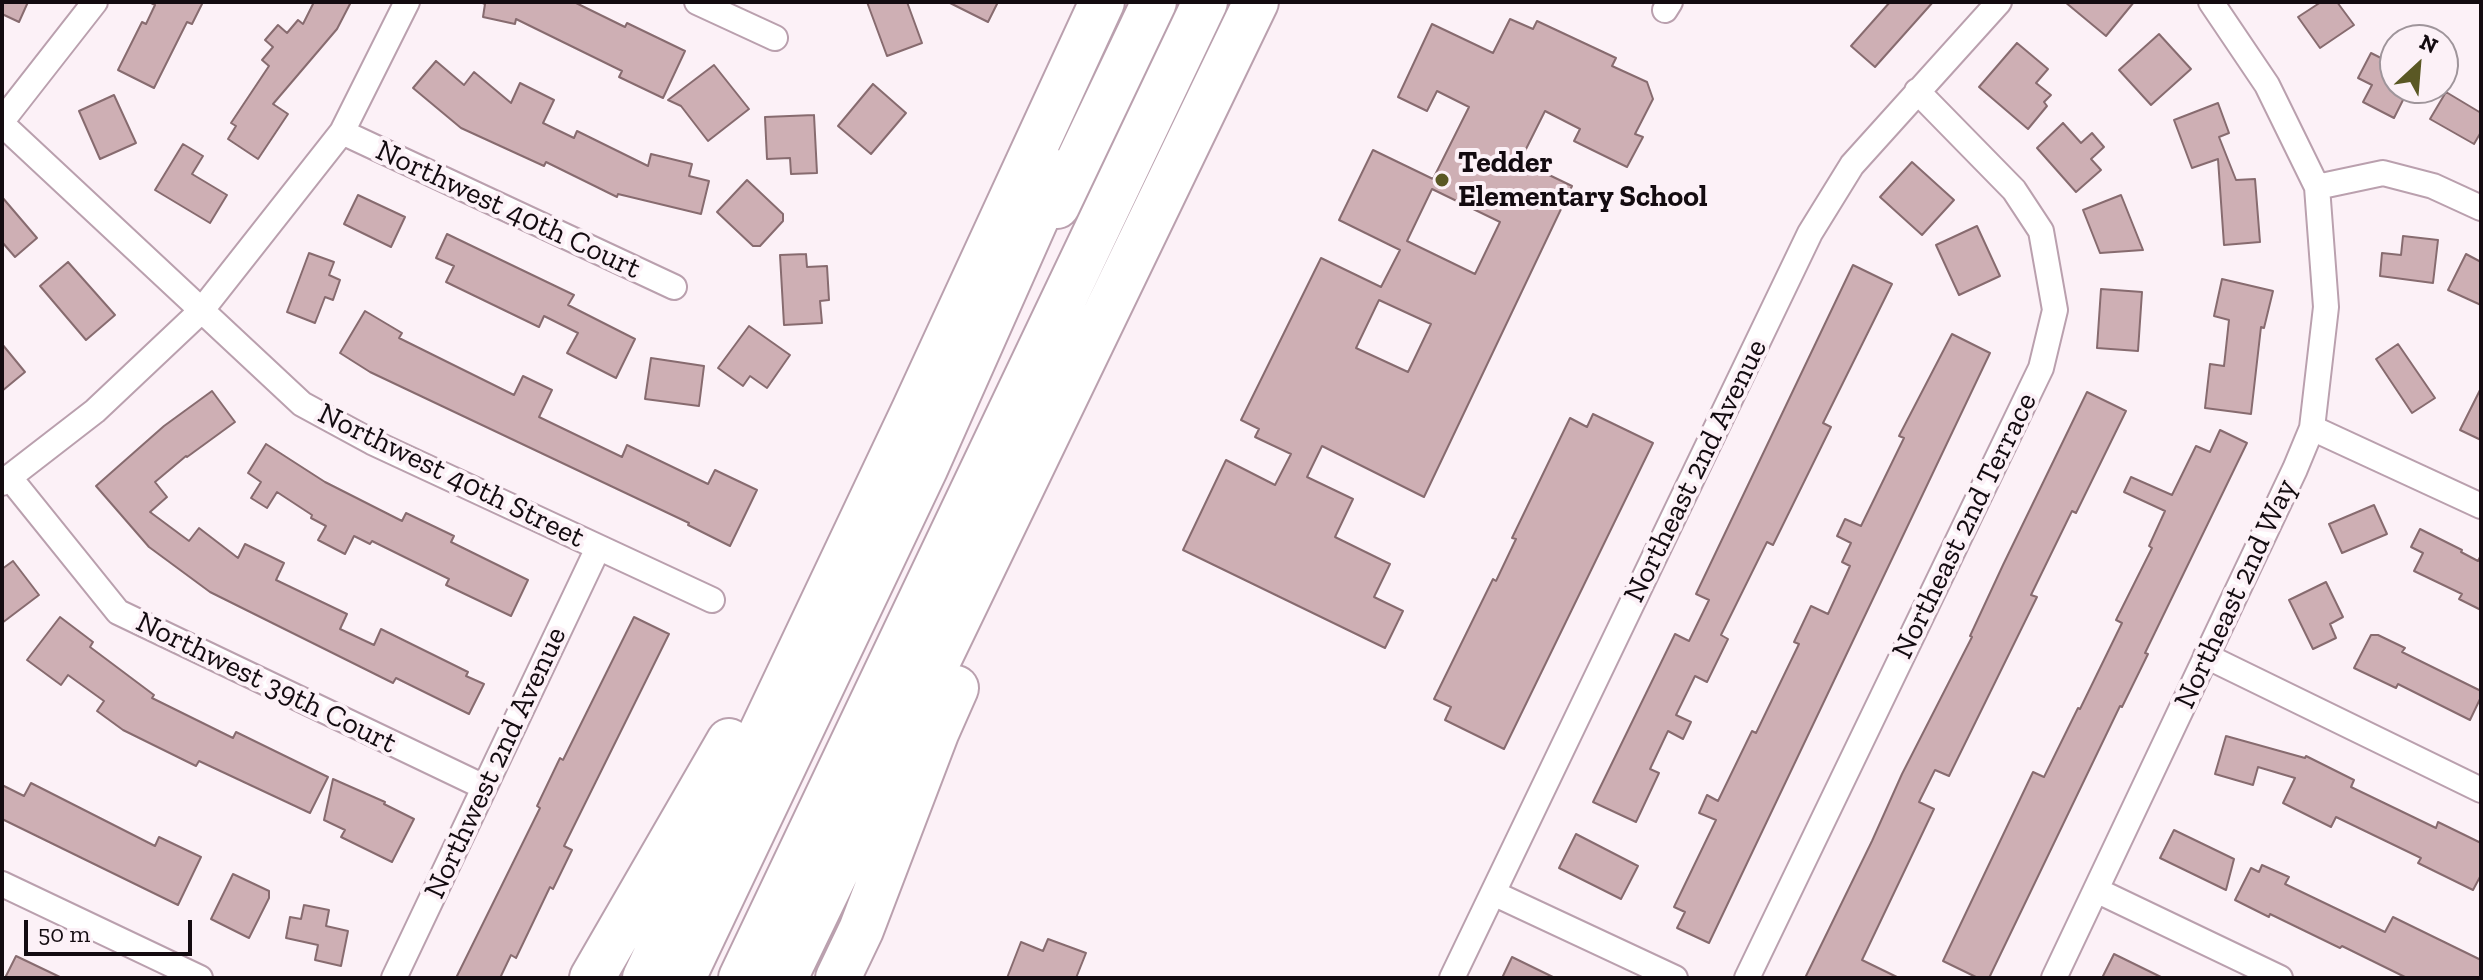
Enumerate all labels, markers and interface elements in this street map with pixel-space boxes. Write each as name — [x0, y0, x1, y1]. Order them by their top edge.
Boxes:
north arrow — [2379, 24, 2459, 104]
text: N — [2415, 28, 2442, 60]
street label: Northwest 40th Court — [370, 133, 646, 287]
place label: Tedder Elementary School — [1458, 145, 1707, 216]
marker: Tedder Elementary School — [1433, 171, 1451, 189]
street label: Northeast 2nd Avenue — [1617, 334, 1775, 608]
street label: Northeast 2nd Terrace — [1885, 387, 2045, 665]
street label: Northwest 40th Street — [312, 396, 590, 556]
street label: Northeast 2nd Way — [2167, 474, 2305, 714]
street label: Northwest 39th Court — [130, 604, 402, 762]
street label: Northwest 2nd Avenue — [417, 621, 575, 905]
scale bar — [28, 904, 196, 954]
text: 50 m — [38, 919, 90, 948]

